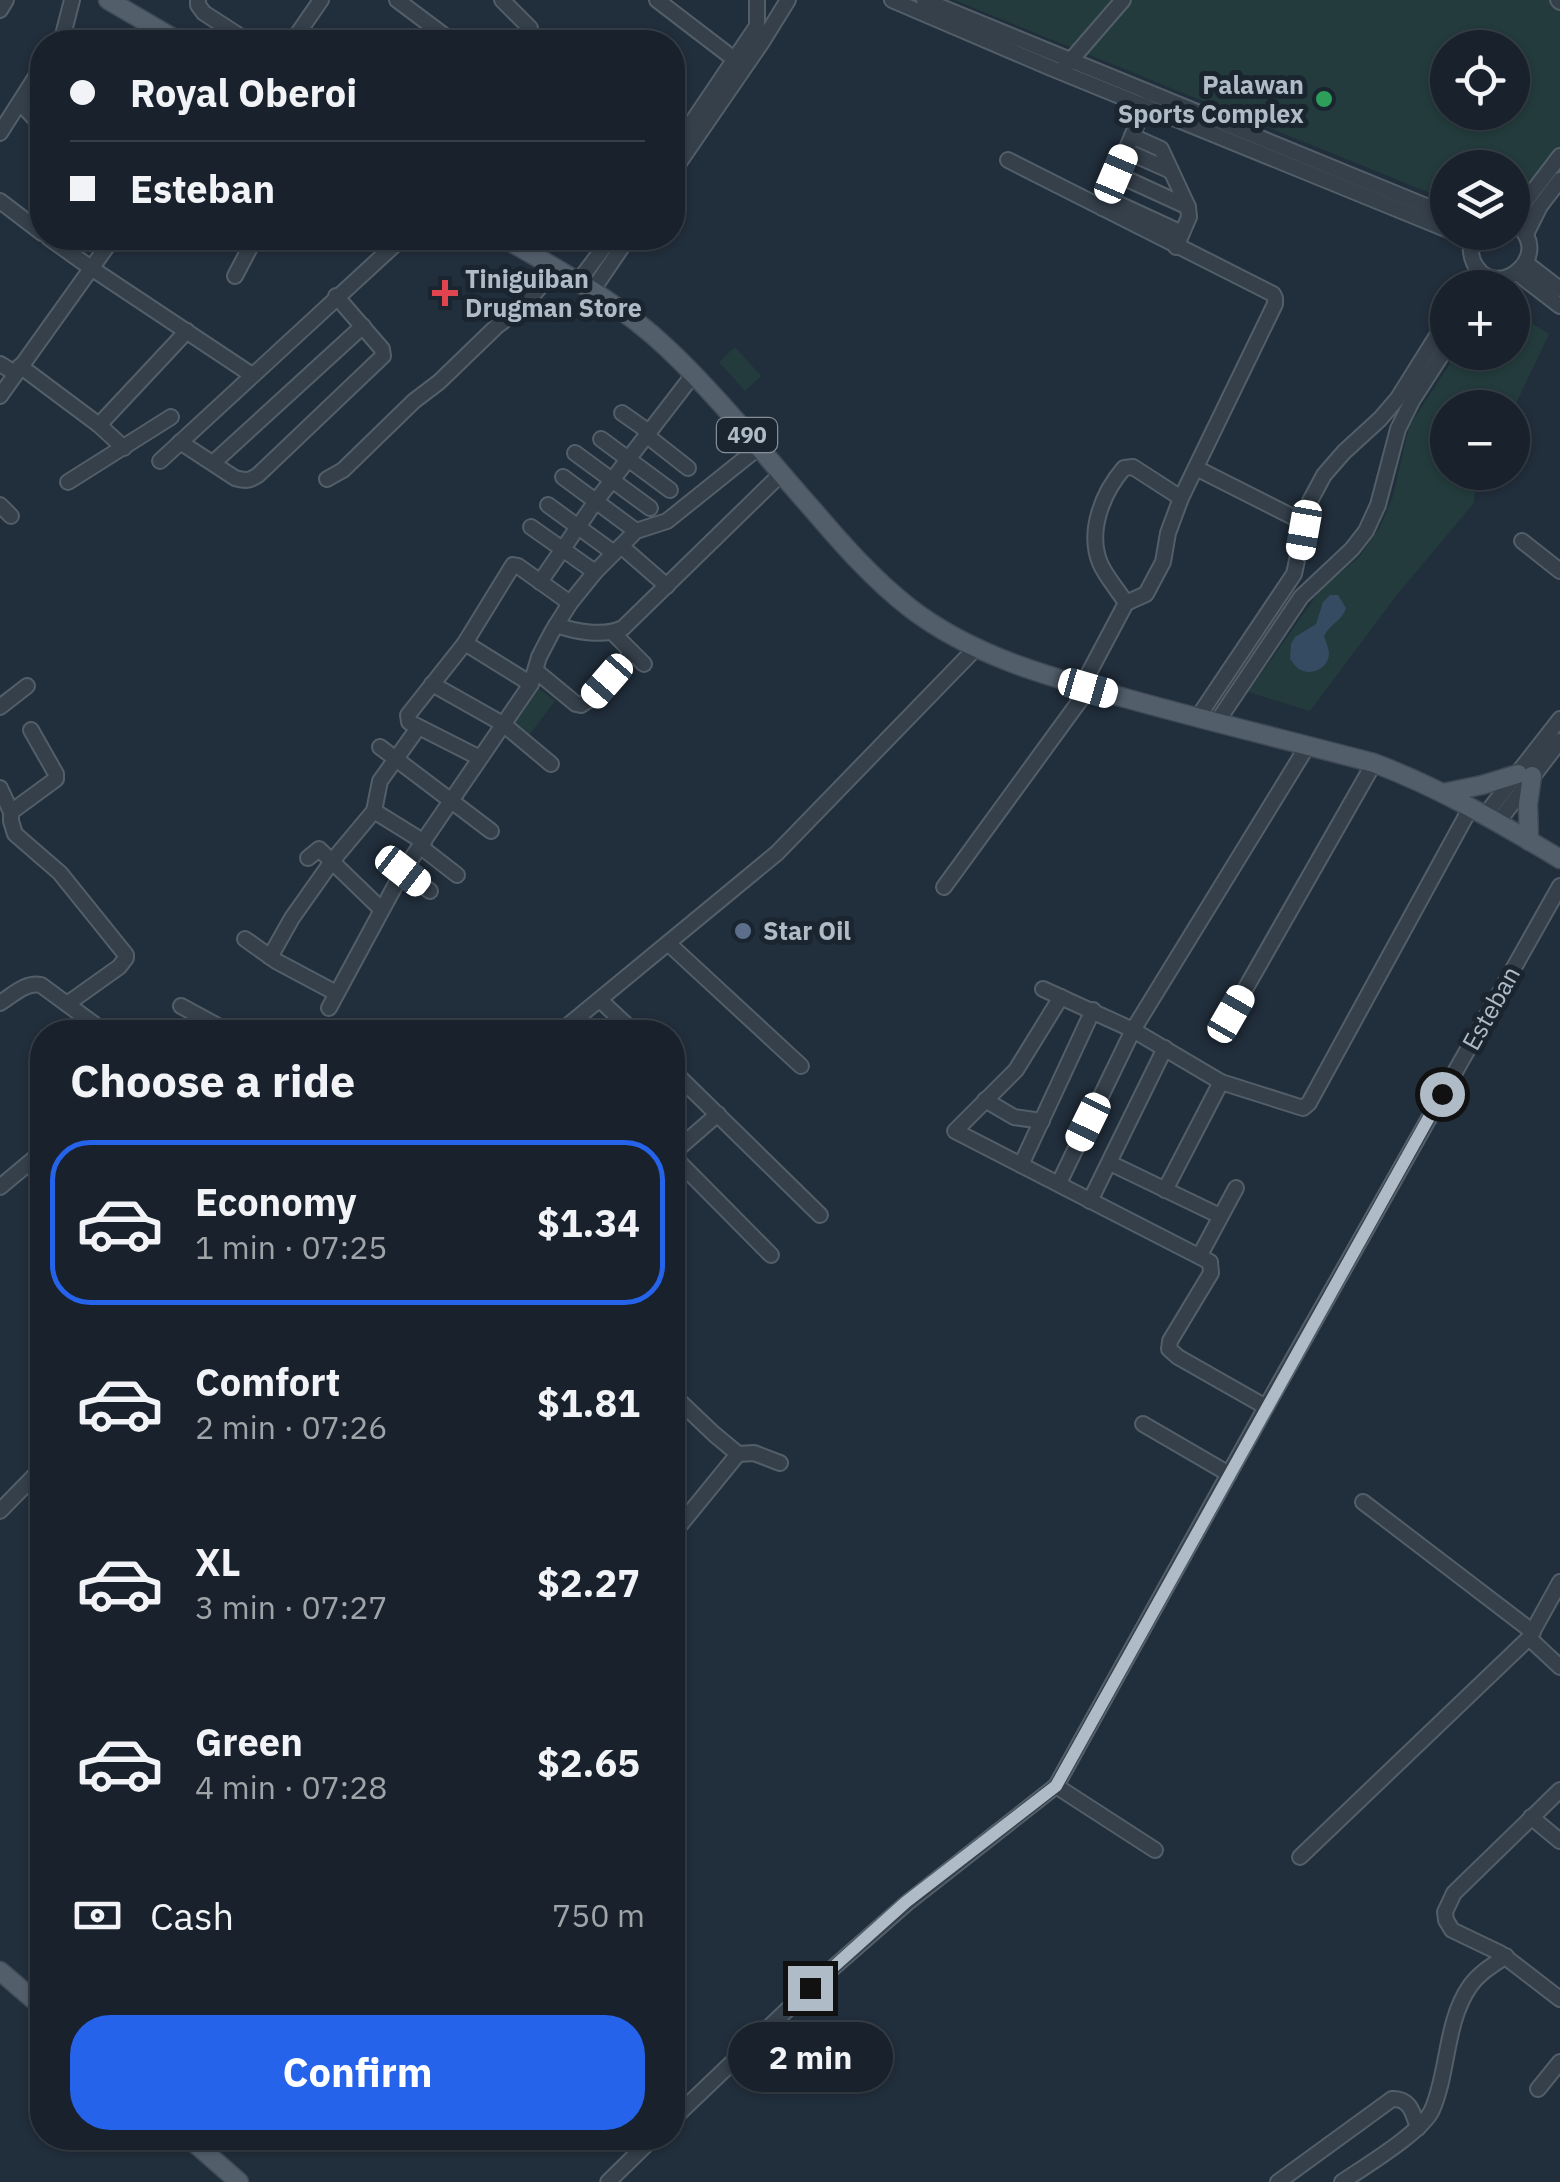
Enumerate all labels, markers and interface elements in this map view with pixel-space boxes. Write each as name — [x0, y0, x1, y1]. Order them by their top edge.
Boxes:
map controls — [1430, 30, 1530, 490]
button: locate — [1430, 30, 1530, 130]
text: Royal Oberoi — [130, 68, 357, 117]
place label: Palawan Sports Complex — [1118, 68, 1304, 130]
marker: Palawan Sports Complex — [1313, 88, 1335, 110]
car — [1090, 141, 1142, 207]
button: layers — [1430, 150, 1530, 250]
text: Esteban — [130, 164, 275, 213]
place label: Tiniguiban Drugman Store — [465, 262, 642, 324]
button: + — [1430, 270, 1530, 370]
marker: Tiniguiban Drugman Store — [434, 282, 456, 304]
button: − — [1430, 390, 1530, 490]
road number: 490 — [717, 418, 777, 452]
car — [1284, 498, 1324, 562]
car — [576, 649, 638, 713]
car — [1055, 665, 1121, 711]
car — [370, 841, 436, 901]
place label: Star Oil — [763, 914, 851, 947]
marker: Star Oil — [732, 920, 754, 942]
street label: Esteban — [1454, 960, 1527, 1056]
car — [1203, 981, 1259, 1047]
text: Choose a ride — [70, 1051, 355, 1109]
route start — [1420, 1072, 1465, 1117]
car — [1061, 1088, 1115, 1156]
text: Economy — [195, 1177, 357, 1226]
icon: car — [75, 1178, 165, 1268]
text: $1.34 — [537, 1198, 640, 1247]
text: 1 min · 07:25 — [195, 1226, 388, 1268]
text: Comfort — [195, 1357, 340, 1406]
icon: car — [75, 1358, 165, 1448]
text: $1.81 — [537, 1378, 640, 1427]
text: 2 min · 07:26 — [195, 1406, 388, 1448]
text: XL — [195, 1537, 241, 1586]
icon: car — [75, 1538, 165, 1628]
text: $2.27 — [537, 1558, 640, 1607]
text: 3 min · 07:27 — [195, 1586, 388, 1628]
text: Green — [195, 1717, 303, 1766]
icon: car — [75, 1718, 165, 1808]
text: $2.65 — [537, 1738, 640, 1787]
text: 4 min · 07:28 — [195, 1766, 388, 1808]
icon: cash — [70, 1888, 125, 1943]
text: Cash — [150, 1891, 234, 1940]
text: 750 m — [552, 1894, 645, 1936]
route end — [788, 1966, 833, 2011]
button: Confirm — [70, 2015, 645, 2130]
callout: 2 min — [728, 2023, 892, 2093]
text: 2 min — [769, 2036, 852, 2078]

